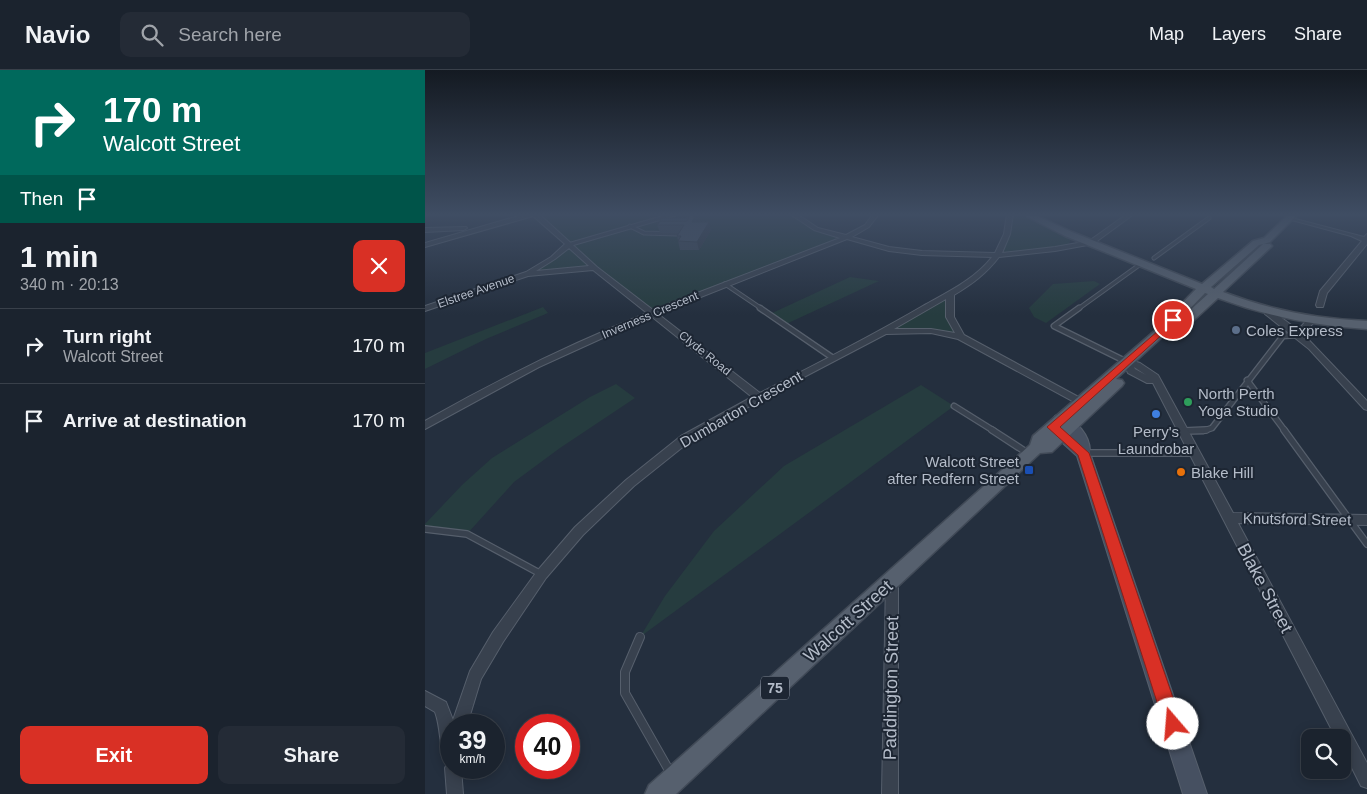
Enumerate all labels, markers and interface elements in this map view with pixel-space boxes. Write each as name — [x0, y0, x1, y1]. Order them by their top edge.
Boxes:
search box — [120, 12, 470, 57]
text: Navio — [25, 21, 90, 48]
icon: search — [138, 21, 166, 49]
text: Search here — [178, 24, 282, 45]
text: Map — [1149, 24, 1184, 44]
text: Layers — [1212, 24, 1266, 44]
text: Share — [1294, 24, 1342, 44]
icon: right — [20, 90, 85, 155]
text: 170 m — [103, 90, 202, 129]
text: Walcott Street — [103, 131, 240, 156]
icon: arrive — [73, 185, 101, 213]
text: Then — [20, 188, 63, 209]
text: 1 min — [20, 240, 98, 273]
button: close — [353, 240, 405, 292]
street label: Elstree Avenue — [436, 271, 517, 311]
text: 340 m · 20:13 — [20, 276, 119, 293]
street label: Inverness Crescent — [600, 288, 701, 342]
pin — [1152, 299, 1194, 341]
icon: arrive — [1159, 306, 1187, 334]
place label: Coles Express — [1246, 322, 1343, 339]
marker: Coles Express — [1230, 324, 1242, 336]
text: Turn right — [63, 326, 151, 347]
street label: Clyde Road — [676, 328, 734, 378]
icon: right — [20, 332, 48, 360]
text: 170 m — [352, 335, 405, 356]
text: Walcott Street — [63, 348, 163, 365]
street label: Dumbarton Crescent — [677, 367, 806, 451]
place label: North Perth Yoga Studio — [1198, 385, 1278, 419]
marker: North Perth Yoga Studio — [1182, 396, 1194, 408]
icon: arrive — [20, 407, 48, 435]
marker: Perry's Laundrobar — [1150, 408, 1162, 420]
text: Arrive at destination — [63, 410, 247, 431]
text: 170 m — [352, 410, 405, 431]
place label: Perry's Laundrobar — [1118, 423, 1194, 457]
place label: Walcott Street after Redfern Street — [887, 453, 1020, 487]
marker: Walcott Street after Redfern Street — [1023, 464, 1035, 476]
place label: Blake Hill — [1191, 464, 1254, 481]
marker: Blake Hill — [1175, 466, 1187, 478]
street label: Knutsford Street — [1243, 510, 1352, 528]
street label: Blake Street — [1233, 540, 1297, 636]
street label: Walcott Street — [800, 576, 896, 666]
street label: Paddington Street — [880, 616, 902, 760]
road number: 75 — [761, 676, 789, 700]
position arrow — [1146, 697, 1198, 749]
speed limit sign: 40 — [515, 714, 580, 779]
button: Exit — [20, 726, 208, 784]
button: Share — [218, 726, 405, 784]
text: 39 — [459, 726, 486, 754]
map controls — [1301, 729, 1351, 779]
button: search — [1301, 729, 1351, 779]
text: km/h — [459, 752, 486, 766]

